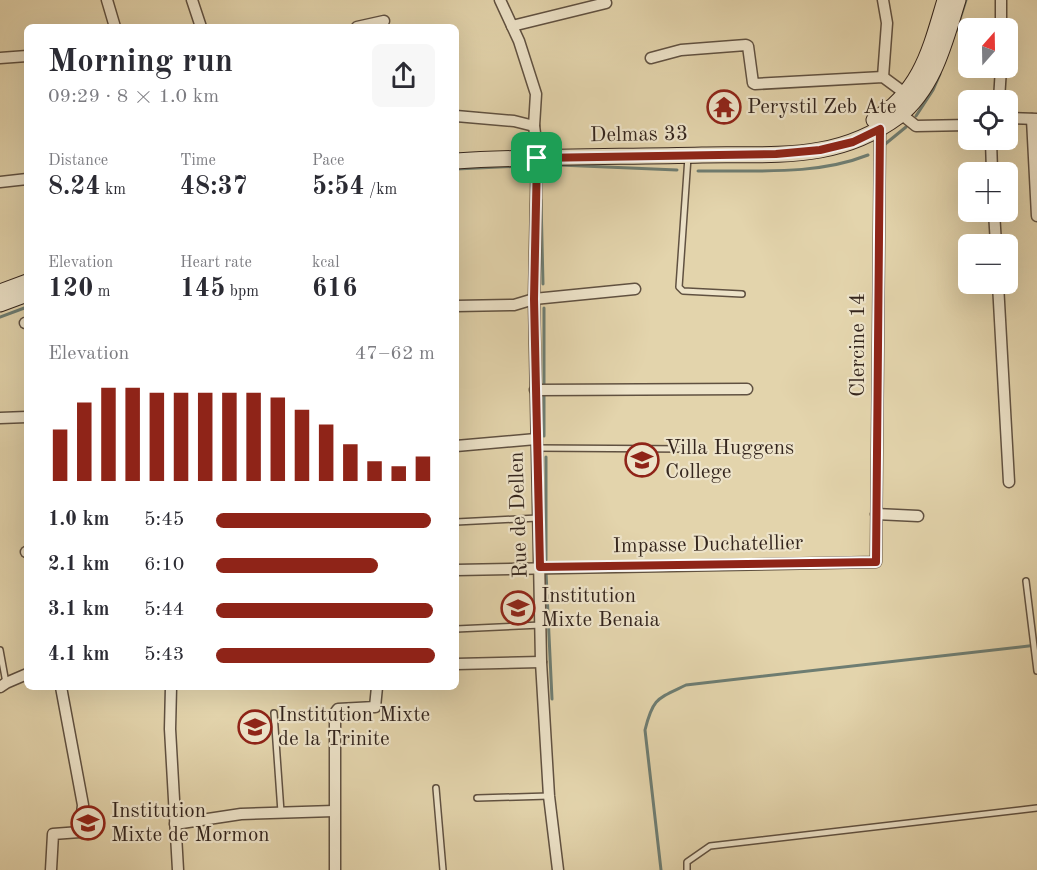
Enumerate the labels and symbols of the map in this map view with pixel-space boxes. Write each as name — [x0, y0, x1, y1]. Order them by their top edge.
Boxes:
north arrow — [958, 18, 1018, 78]
temple icon: Perystil Zeb Ate — [706, 89, 742, 125]
place label: Perystil Zeb Ate — [747, 97, 896, 118]
street label: Delmas 33 — [590, 124, 688, 146]
pin — [511, 132, 562, 183]
street label: Clercine 14 — [848, 293, 869, 397]
place label: Villa Huggens College — [665, 438, 794, 483]
school or university icon: Villa Huggens College — [624, 442, 660, 478]
street label: Rue de Dellen — [506, 451, 532, 579]
street label: Impasse Duchatellier — [612, 533, 804, 557]
place label: Institution Mixte Benaia — [541, 586, 660, 631]
school or university icon: Institution Mixte Benaia — [500, 590, 536, 626]
place label: Institution Mixte de la Trinite — [278, 705, 430, 750]
school or university icon: Institution Mixte de la Trinite — [237, 709, 273, 745]
place label: Institution Mixte de Mormon — [111, 801, 270, 846]
school or university icon: Institution Mixte de Mormon — [70, 805, 106, 841]

